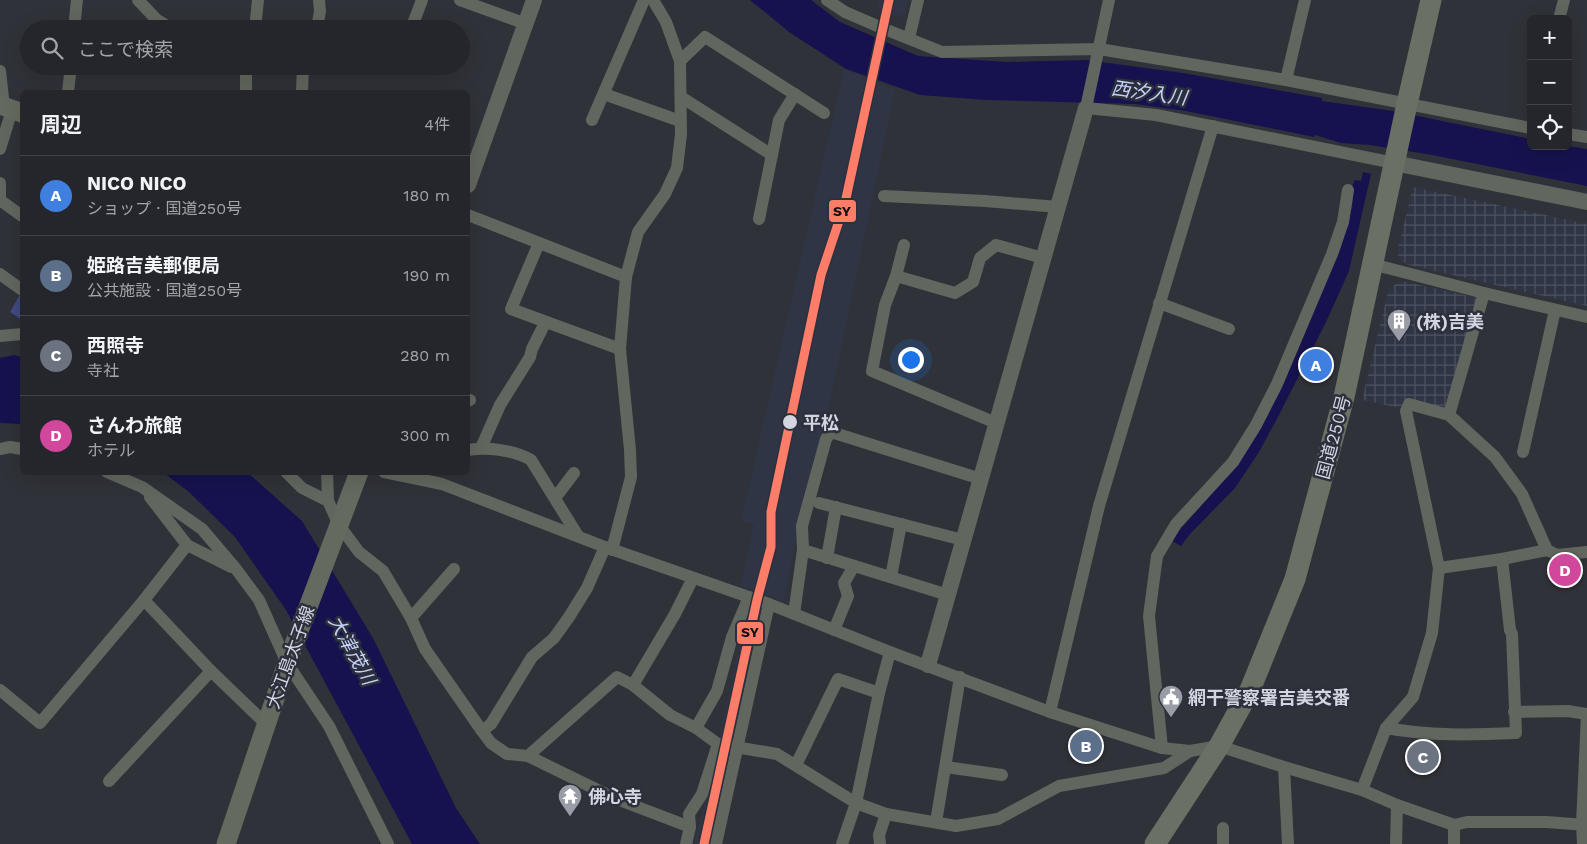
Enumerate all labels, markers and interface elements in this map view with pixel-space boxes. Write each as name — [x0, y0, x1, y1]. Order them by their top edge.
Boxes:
map controls — [1527, 15, 1572, 150]
button: + — [1527, 15, 1572, 60]
search box — [20, 20, 470, 75]
icon: search — [38, 34, 66, 62]
text: ここで検索 — [78, 38, 173, 61]
button: − — [1527, 60, 1572, 105]
water label: 西汐入川 — [1110, 76, 1190, 110]
button: locate — [1527, 105, 1572, 150]
text: 周辺 — [40, 112, 82, 137]
text: 4件 — [424, 115, 450, 134]
text: NICO NICO — [87, 172, 187, 195]
text: A — [51, 186, 61, 205]
text: 180 m — [403, 186, 450, 205]
text: ショップ · 国道250号 — [87, 199, 242, 218]
line badge: SY — [828, 199, 857, 223]
text: SY — [833, 203, 852, 219]
text: 姫路吉美郵便局 — [87, 254, 220, 277]
text: B — [51, 266, 61, 285]
text: 190 m — [403, 266, 450, 285]
text: 公共施設 · 国道250号 — [87, 281, 242, 300]
building icon: (株)吉美 — [1386, 308, 1412, 342]
place label: (株)吉美 — [1416, 311, 1484, 332]
text: 西照寺 — [87, 334, 144, 357]
text: C — [51, 346, 61, 365]
text: 280 m — [400, 346, 450, 365]
pin: A — [1300, 346, 1332, 384]
your location — [898, 347, 924, 373]
text: 寺社 — [87, 361, 119, 380]
street label: 国道250号 — [1312, 393, 1354, 481]
place label: 平松 — [803, 412, 839, 433]
marker: 平松 — [781, 413, 799, 431]
text: さんわ旅館 — [87, 414, 182, 437]
text: D — [50, 426, 62, 445]
text: 300 m — [400, 426, 450, 445]
text: ホテル — [87, 441, 135, 460]
pin: D — [1549, 551, 1581, 589]
street label: 大江島太子線 — [262, 603, 318, 711]
water label: 大津茂川 — [324, 611, 381, 691]
line badge: SY — [736, 621, 764, 645]
text: SY — [741, 624, 760, 640]
public building icon: 網干警察署吉美交番 — [1158, 684, 1184, 718]
place label: 網干警察署吉美交番 — [1188, 687, 1350, 708]
pin: B — [1070, 727, 1102, 765]
pin: C — [1407, 738, 1439, 776]
temple icon: 佛心寺 — [557, 783, 583, 817]
place label: 佛心寺 — [588, 786, 642, 807]

